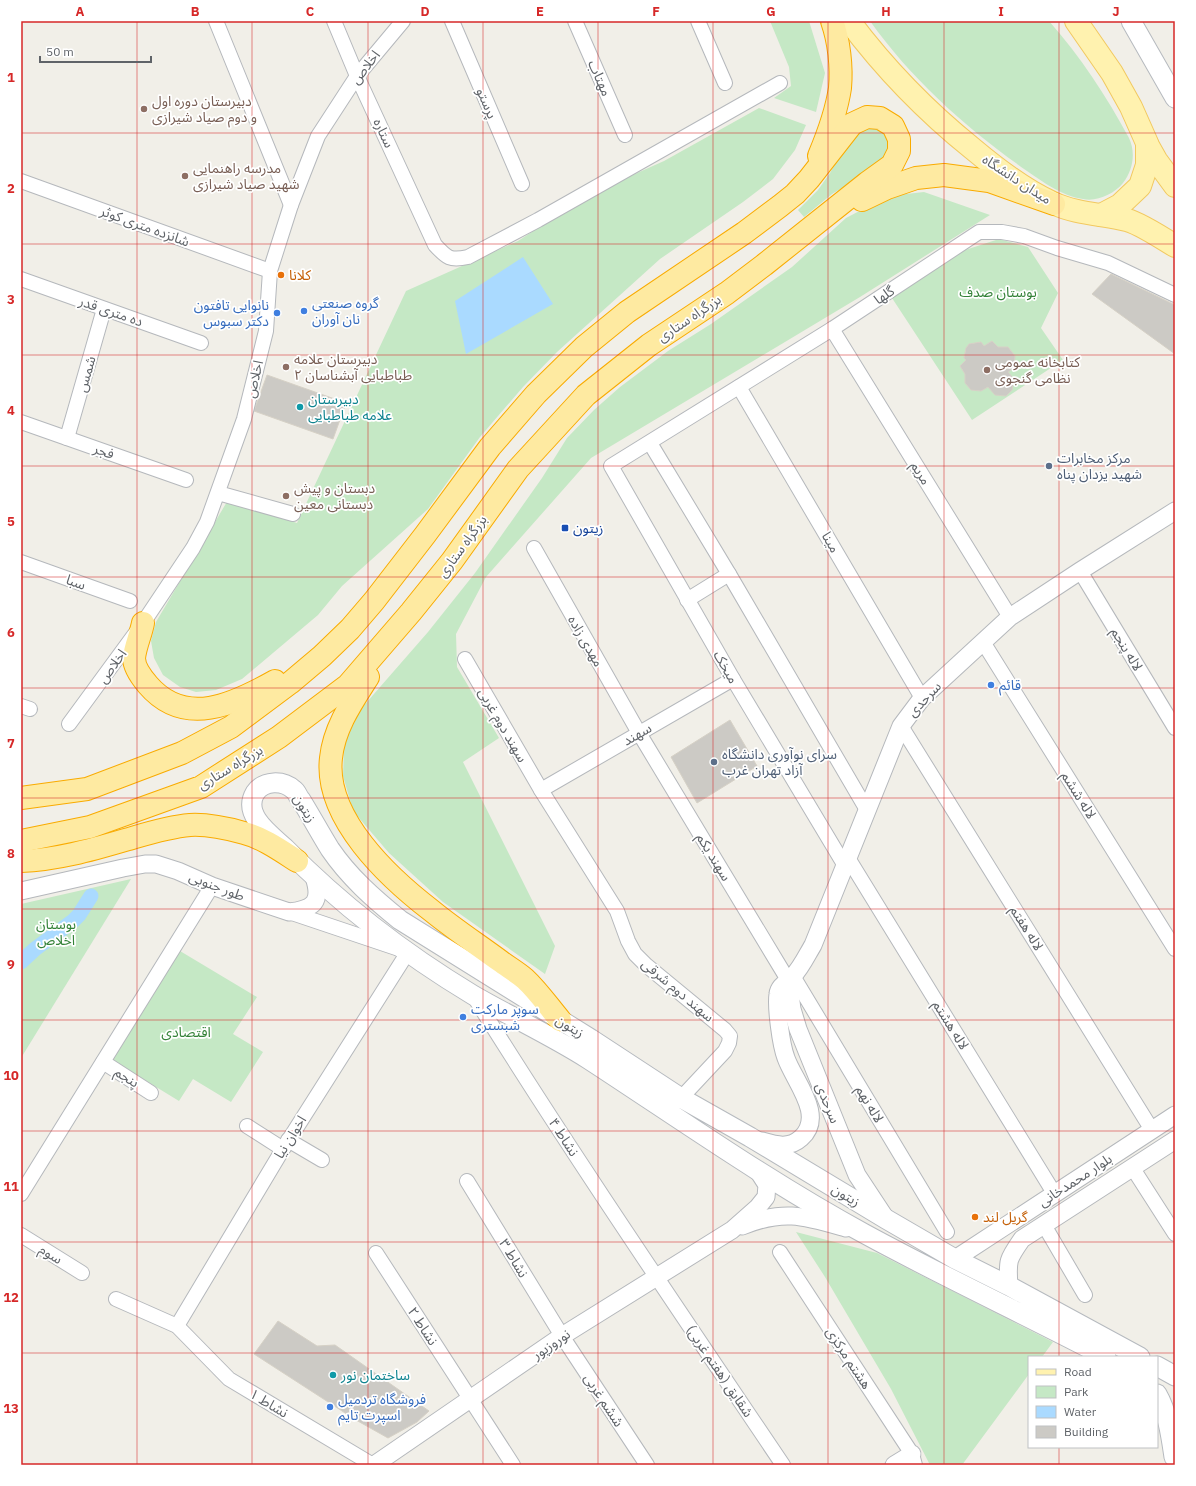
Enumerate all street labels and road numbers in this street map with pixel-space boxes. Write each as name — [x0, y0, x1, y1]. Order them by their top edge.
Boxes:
street label: اخلاص — [346, 46, 384, 88]
street label: مهتاب — [584, 57, 616, 99]
street label: پرستو — [471, 85, 502, 122]
street label: ستاره — [369, 115, 399, 151]
street label: میدان دانشگاه — [979, 150, 1055, 208]
street label: شانزده متری کوثر — [97, 201, 192, 250]
street label: گلها — [870, 281, 898, 308]
street label: بزرگراه ستاری — [654, 290, 725, 346]
street label: ده متری قدر — [76, 291, 146, 330]
street label: شمس — [72, 354, 100, 394]
street label: اخلاص — [241, 358, 267, 400]
street label: فجر — [90, 439, 117, 463]
street label: مریم — [905, 458, 935, 489]
street label: بزرگراه ستاری — [433, 511, 491, 581]
street label: مینا — [818, 528, 844, 556]
street label: سبا — [64, 570, 88, 594]
street label: مهدی زاده — [564, 612, 608, 670]
street label: لاله پنجم — [1105, 624, 1147, 675]
street label: اخلاص — [93, 645, 131, 687]
street label: میخک — [709, 647, 743, 687]
street label: سرحدی — [903, 677, 945, 721]
street label: سهند دوم غربی — [473, 685, 532, 766]
street label: سهند — [619, 719, 655, 749]
street label: بزرگراه ستاری — [194, 740, 266, 794]
street label: لاله ششم — [1056, 768, 1101, 823]
street label: زیتون — [289, 790, 321, 826]
street label: سهند يكم — [691, 830, 735, 885]
street label: طور جنوبی — [187, 867, 247, 905]
street label: لاله هفتم — [1004, 902, 1048, 955]
street label: سهند دوم شرقی — [637, 954, 718, 1027]
street label: لاله هشتم — [927, 997, 973, 1054]
street label: زیتون — [552, 1010, 588, 1042]
street label: پنجم — [110, 1063, 143, 1093]
street label: سرحدی — [812, 1080, 844, 1126]
street label: لاله نهم — [850, 1082, 888, 1127]
street label: اخوان نیا — [270, 1112, 310, 1162]
street label: نشاط ۴ — [545, 1114, 583, 1160]
street label: بلوار محمدخانی — [1035, 1149, 1116, 1211]
street label: زیتون — [828, 1179, 864, 1211]
street label: نشاط ۳ — [495, 1235, 533, 1281]
street label: سوم — [35, 1240, 66, 1270]
street label: نشاط ۲ — [404, 1303, 442, 1349]
street label: شقایق (هفتم غربی) — [681, 1321, 758, 1422]
street label: هشتم مرکزی — [821, 1323, 876, 1394]
street label: نوروزپور — [528, 1325, 574, 1365]
street label: ششم غربی — [578, 1370, 628, 1431]
street label: نشاط ۱ — [246, 1384, 292, 1422]

